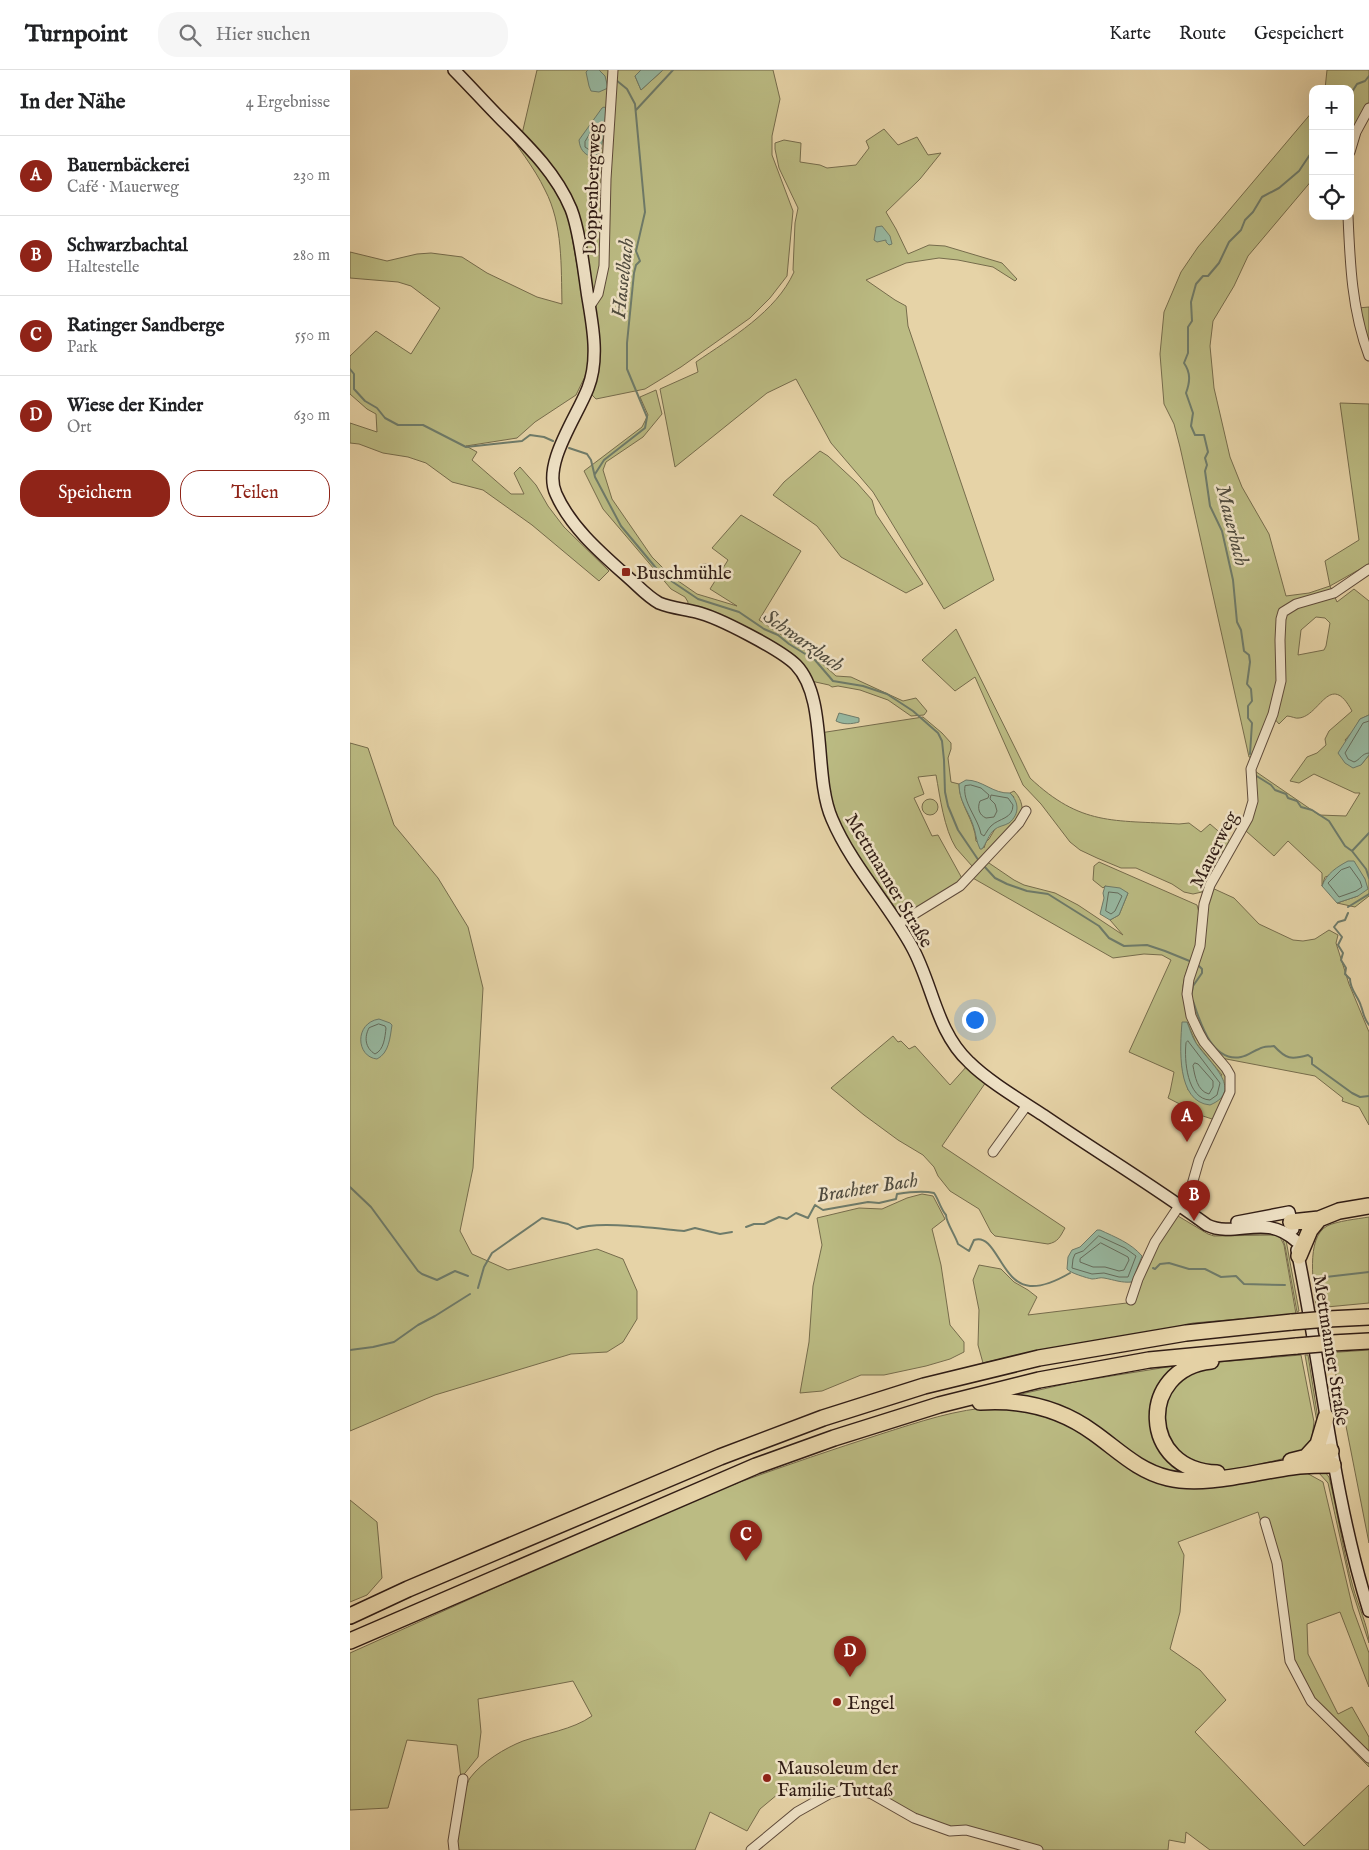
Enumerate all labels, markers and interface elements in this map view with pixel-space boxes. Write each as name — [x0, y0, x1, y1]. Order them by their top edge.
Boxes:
search box — [158, 12, 508, 57]
text: Turnpoint — [25, 19, 128, 50]
icon: search — [176, 21, 204, 49]
text: Hier suchen — [216, 23, 310, 47]
text: Karte — [1109, 23, 1151, 46]
text: Route — [1179, 23, 1226, 46]
text: Gespeichert — [1254, 23, 1344, 46]
map controls — [1309, 85, 1354, 220]
button: + — [1309, 85, 1354, 130]
text: In der Nähe — [20, 89, 126, 116]
text: 4 Ergebnisse — [246, 93, 330, 113]
street label: Doppenbergweg — [579, 122, 607, 256]
button: − — [1309, 130, 1354, 175]
text: Bauernbäckerei — [67, 154, 189, 178]
text: A — [31, 166, 41, 186]
text: 230 m — [293, 166, 330, 186]
button: locate — [1309, 175, 1354, 220]
text: Café · Mauerweg — [67, 178, 179, 198]
text: Schwarzbachtal — [67, 234, 188, 258]
water label: Hasselbach — [607, 237, 640, 320]
text: B — [31, 246, 41, 266]
text: 280 m — [293, 246, 330, 266]
text: Haltestelle — [67, 258, 139, 278]
text: Ratinger Sandberge — [67, 314, 225, 338]
text: C — [30, 326, 42, 346]
text: 550 m — [295, 326, 330, 346]
text: Park — [67, 338, 97, 358]
text: Wiese der Kinder — [67, 394, 203, 418]
text: D — [30, 406, 42, 426]
text: 630 m — [294, 406, 330, 426]
text: Ort — [67, 418, 92, 438]
button: Speichern — [20, 470, 170, 517]
button: Teilen — [180, 470, 330, 517]
water label: Mauerbach — [1209, 482, 1254, 569]
place label: Buschmühle — [636, 562, 732, 586]
marker: Buschmühle — [620, 566, 632, 578]
water label: Schwarzbach — [758, 604, 849, 678]
street label: Mauerweg — [1185, 807, 1245, 892]
street label: Mettmanner Straße — [839, 810, 938, 953]
your location — [962, 1007, 988, 1033]
pin: A — [1171, 1101, 1203, 1142]
water label: Brachter Bach — [815, 1168, 920, 1209]
pin: B — [1178, 1180, 1210, 1221]
street label: Mettmanner Straße — [1306, 1273, 1354, 1428]
pin: C — [730, 1520, 762, 1561]
pin: D — [834, 1636, 866, 1677]
place label: Engel — [847, 1692, 895, 1716]
marker: Engel — [831, 1696, 843, 1708]
place label: Mausoleum der Familie Tuttaß — [777, 1757, 898, 1803]
marker: Mausoleum der Familie Tuttaß — [761, 1772, 773, 1784]

